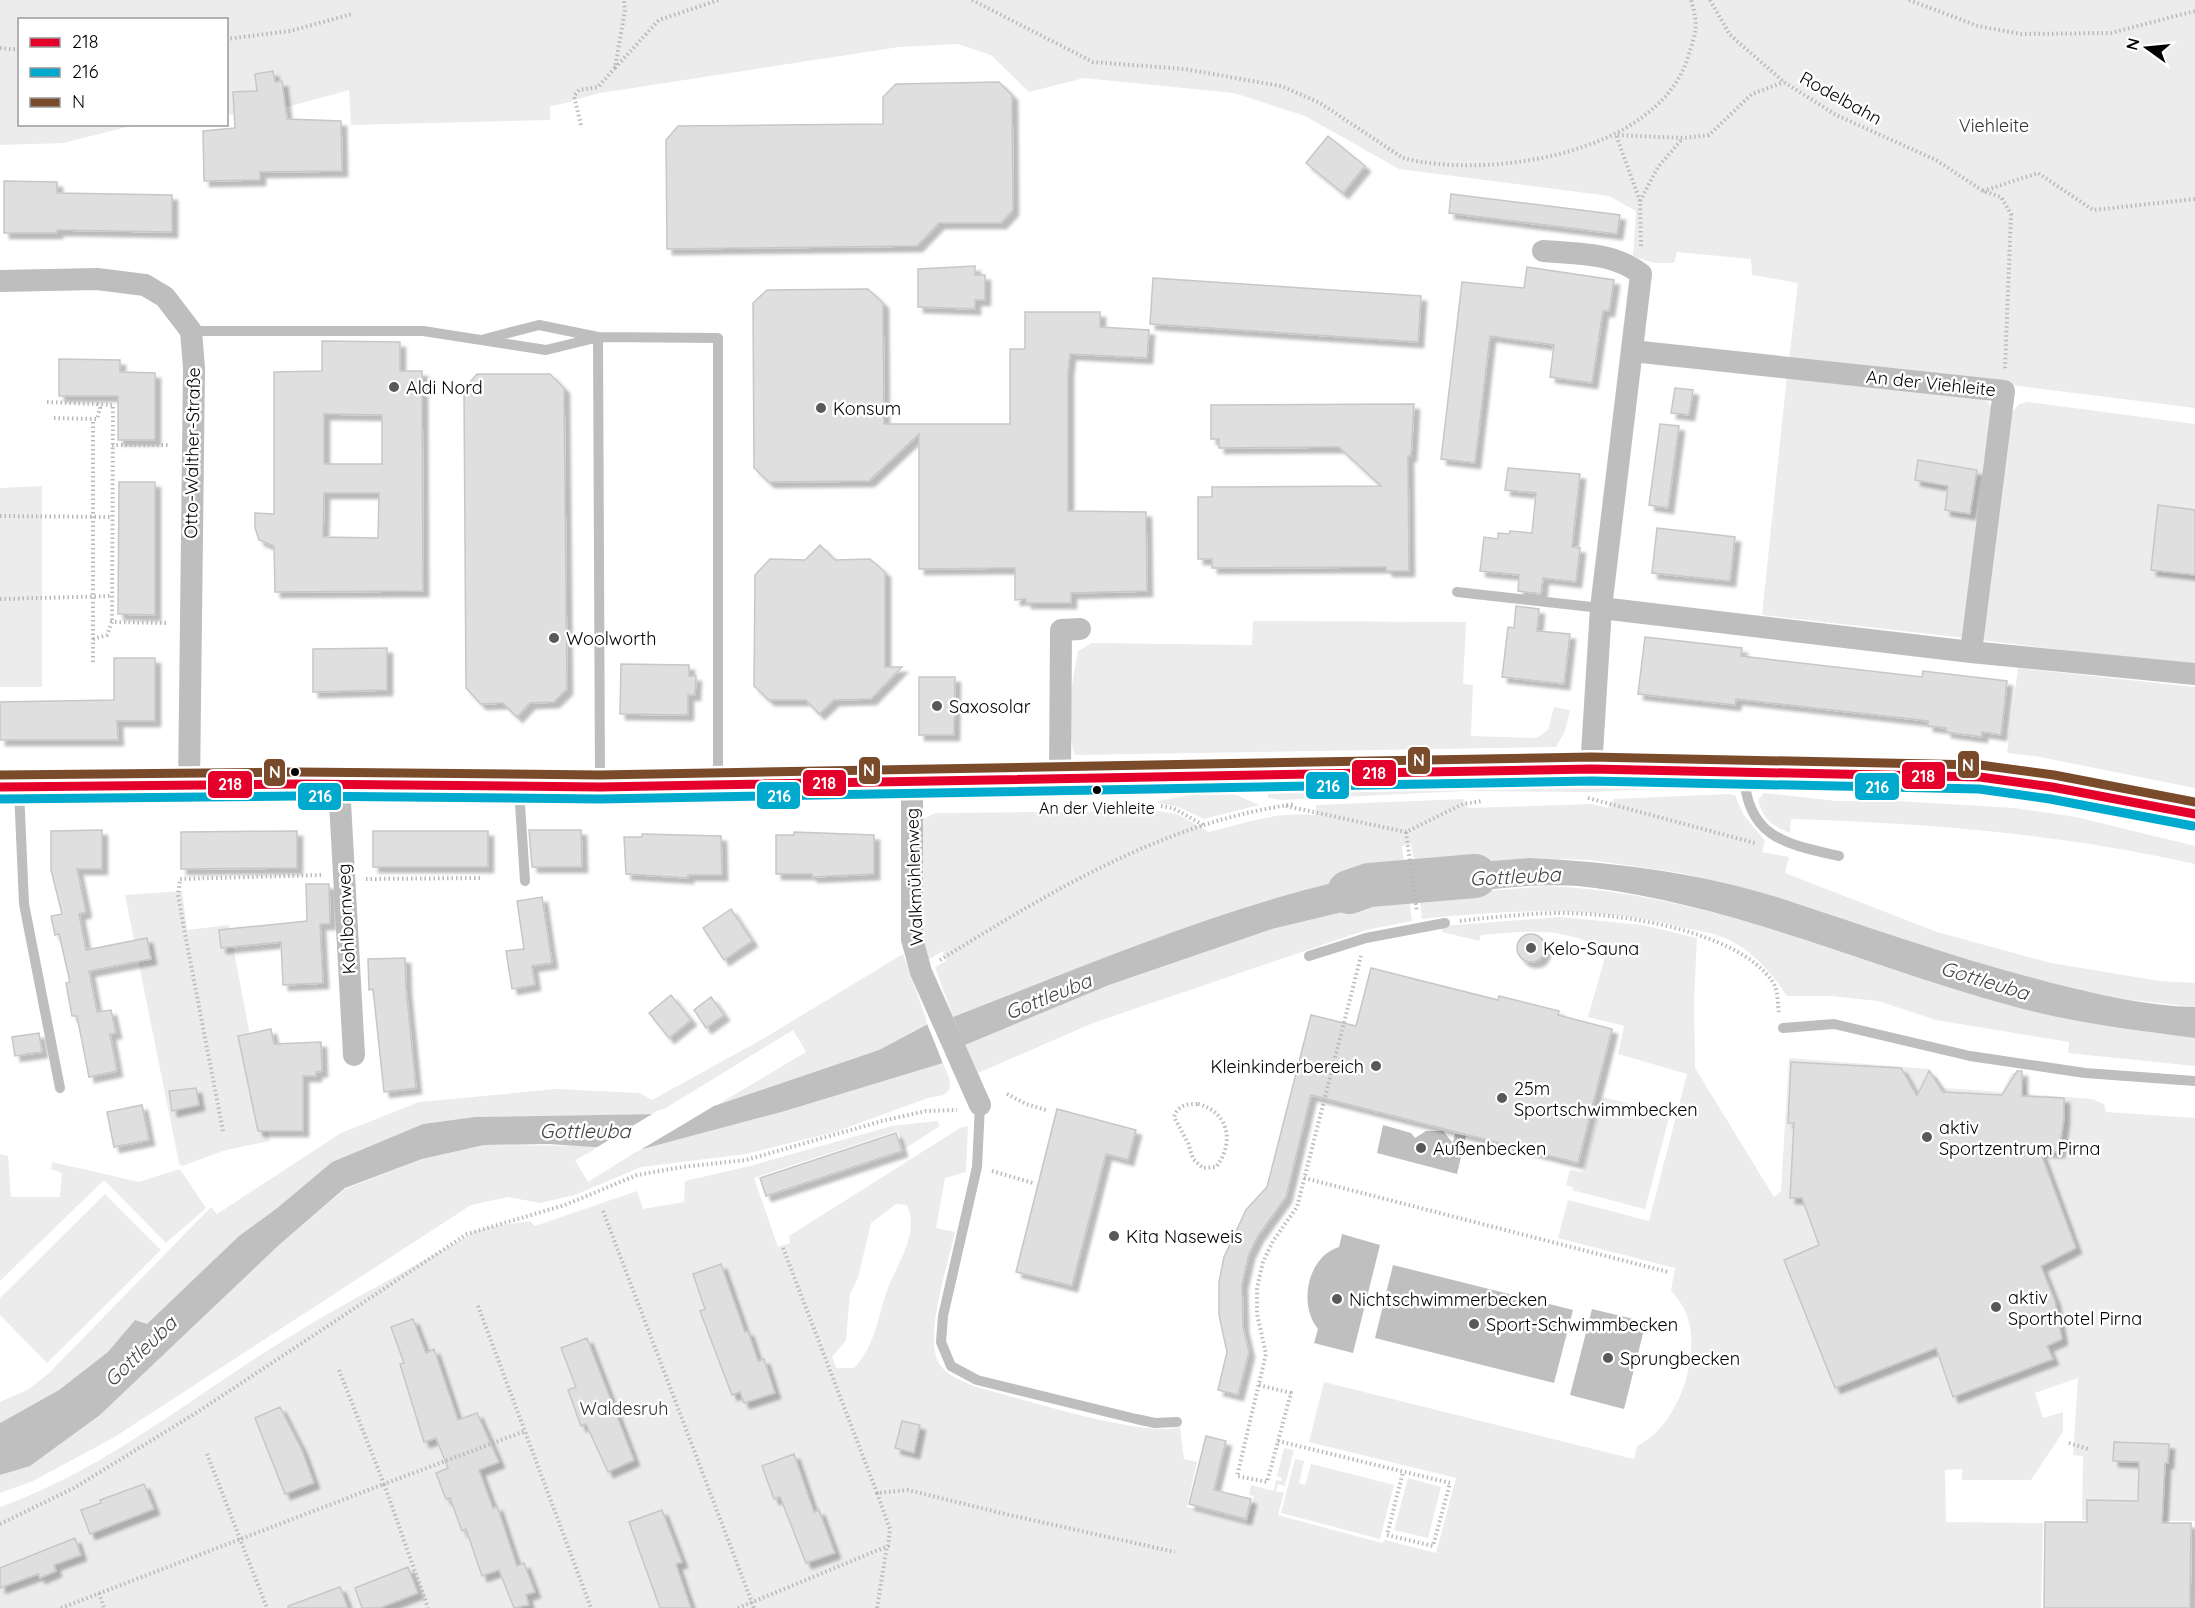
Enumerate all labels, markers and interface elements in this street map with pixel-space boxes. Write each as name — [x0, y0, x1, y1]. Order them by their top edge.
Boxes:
legend — [18, 18, 228, 126]
north arrow — [2117, 18, 2177, 78]
text: 218 — [72, 30, 98, 53]
text: N — [2121, 36, 2144, 52]
text: 216 — [72, 60, 99, 83]
street label: Rodelbahn — [1796, 66, 1886, 130]
text: N — [72, 90, 85, 113]
park label: Viehleite — [1959, 114, 2029, 137]
street label: An der Viehleite — [1865, 365, 1997, 401]
street label: Otto-Walther-Straße — [179, 367, 205, 539]
place label: Aldi Nord — [406, 376, 483, 399]
marker: Aldi Nord — [387, 380, 401, 394]
place label: Konsum — [833, 397, 901, 420]
marker: Konsum — [814, 401, 828, 415]
place label: Woolworth — [566, 627, 656, 650]
marker: Woolworth — [547, 631, 561, 645]
place label: Saxosolar — [949, 695, 1031, 718]
marker: Saxosolar — [930, 699, 944, 713]
line badge: N — [1407, 746, 1431, 775]
text: N — [1413, 750, 1425, 770]
line badge: N — [1957, 750, 1980, 779]
text: N — [1962, 755, 1974, 775]
line badge: N — [858, 756, 881, 785]
line badge: N — [263, 758, 286, 787]
line badge: 218 — [1351, 759, 1397, 787]
text: N — [863, 760, 875, 780]
line badge: 218 — [1901, 761, 1946, 790]
text: N — [269, 762, 281, 782]
text: 218 — [1362, 763, 1386, 783]
unlabelled marker — [289, 766, 301, 778]
text: 218 — [1911, 766, 1935, 786]
line badge: 218 — [802, 769, 847, 797]
line badge: 218 — [207, 770, 253, 799]
line badge: 216 — [1305, 771, 1350, 800]
line badge: 216 — [1854, 772, 1900, 801]
text: 218 — [812, 773, 836, 793]
text: 218 — [218, 774, 242, 794]
text: 216 — [1316, 776, 1340, 796]
text: 216 — [1865, 777, 1889, 797]
line badge: 216 — [756, 781, 801, 810]
line badge: 216 — [297, 782, 342, 811]
marker: An der Viehleite — [1091, 784, 1103, 796]
text: 216 — [308, 786, 332, 806]
text: 216 — [767, 786, 791, 806]
place label: An der Viehleite — [1039, 798, 1155, 818]
street label: Walkmühlenweg — [900, 808, 928, 946]
water label: Gottleuba — [1469, 861, 1563, 891]
street label: Kohlbornweg — [332, 863, 360, 975]
place label: Kelo-Sauna — [1543, 937, 1639, 960]
marker: Kelo-Sauna — [1524, 941, 1538, 955]
water label: Gottleuba — [1938, 955, 2034, 1006]
water label: Gottleuba — [1001, 967, 1097, 1025]
place label: Kleinkinderbereich — [1210, 1055, 1364, 1078]
marker: Kleinkinderbereich — [1369, 1059, 1383, 1073]
place label: 25m Sportschwimmbecken — [1514, 1077, 1698, 1121]
marker: 25m Sportschwimmbecken — [1495, 1091, 1509, 1105]
place label: aktiv Sportzentrum Pirna — [1939, 1116, 2100, 1160]
water label: Gottleuba — [540, 1118, 632, 1143]
marker: aktiv Sportzentrum Pirna — [1920, 1130, 1934, 1144]
place label: Außenbecken — [1433, 1137, 1546, 1160]
marker: Außenbecken — [1414, 1141, 1428, 1155]
place label: Kita Naseweis — [1126, 1225, 1243, 1248]
marker: Kita Naseweis — [1107, 1229, 1121, 1243]
place label: aktiv Sporthotel Pirna — [2008, 1286, 2142, 1330]
place label: Nichtschwimmerbecken — [1349, 1288, 1548, 1311]
marker: Nichtschwimmerbecken — [1330, 1292, 1344, 1306]
marker: aktiv Sporthotel Pirna — [1989, 1300, 2003, 1314]
water label: Gottleuba — [99, 1309, 183, 1392]
place label: Sport-Schwimmbecken — [1486, 1313, 1678, 1336]
marker: Sport-Schwimmbecken — [1467, 1317, 1481, 1331]
place label: Sprungbecken — [1620, 1347, 1740, 1370]
marker: Sprungbecken — [1601, 1351, 1615, 1365]
park label: Waldesruh — [579, 1397, 669, 1420]

